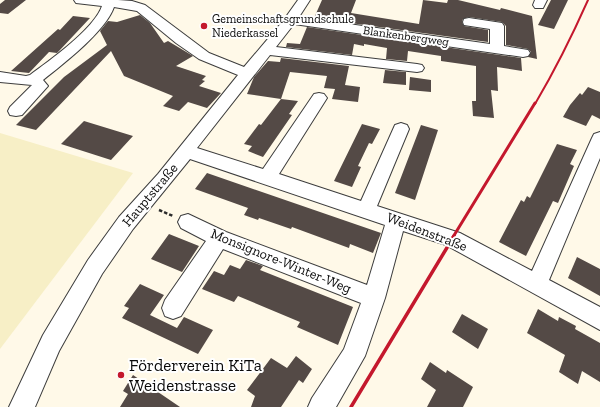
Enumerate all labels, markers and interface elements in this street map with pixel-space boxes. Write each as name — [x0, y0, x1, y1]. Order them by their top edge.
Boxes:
place label: Gemeinschaftsgrundschule Niederkassel — [212, 12, 354, 40]
marker: Gemeinschaftsgrundschule Niederkassel — [199, 21, 209, 31]
street label: Blankenbergweg — [362, 23, 450, 49]
street label: Hauptstraße — [119, 159, 182, 230]
street label: Weidenstraße — [384, 209, 470, 255]
street label: Monsignore-Winter-Weg — [208, 225, 354, 297]
place label: Förderverein KiTa Weidenstrasse — [129, 355, 262, 395]
marker: Förderverein KiTa Weidenstrasse — [116, 370, 126, 380]

